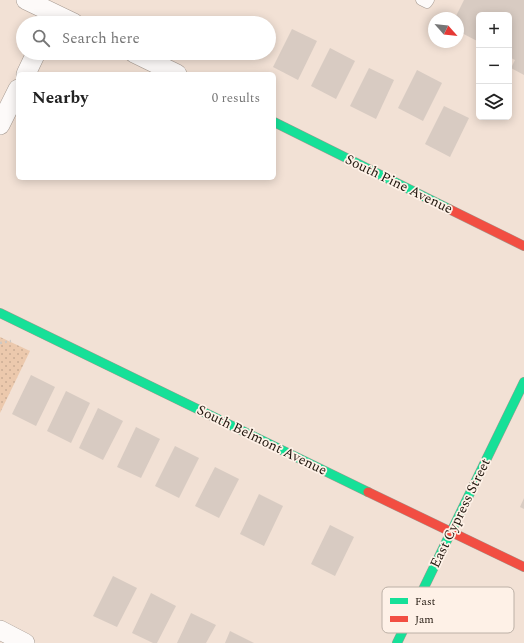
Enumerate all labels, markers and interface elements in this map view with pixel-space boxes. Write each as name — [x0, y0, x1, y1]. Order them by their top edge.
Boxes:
north arrow — [428, 12, 464, 48]
map controls — [476, 12, 512, 120]
button: + — [476, 12, 512, 48]
search box — [16, 16, 276, 60]
icon: search — [30, 27, 52, 49]
text: Search here — [62, 27, 140, 50]
button: − — [476, 48, 512, 84]
button: layers — [476, 84, 512, 120]
text: Nearby — [32, 85, 88, 111]
text: 0 results — [212, 88, 260, 108]
street label: South Pine Avenue — [342, 149, 457, 219]
street label: South Belmont Avenue — [193, 399, 331, 481]
street label: East Cypress Street — [424, 455, 496, 571]
legend — [382, 587, 514, 633]
text: Fast — [415, 593, 436, 610]
text: Jam — [415, 611, 434, 628]

